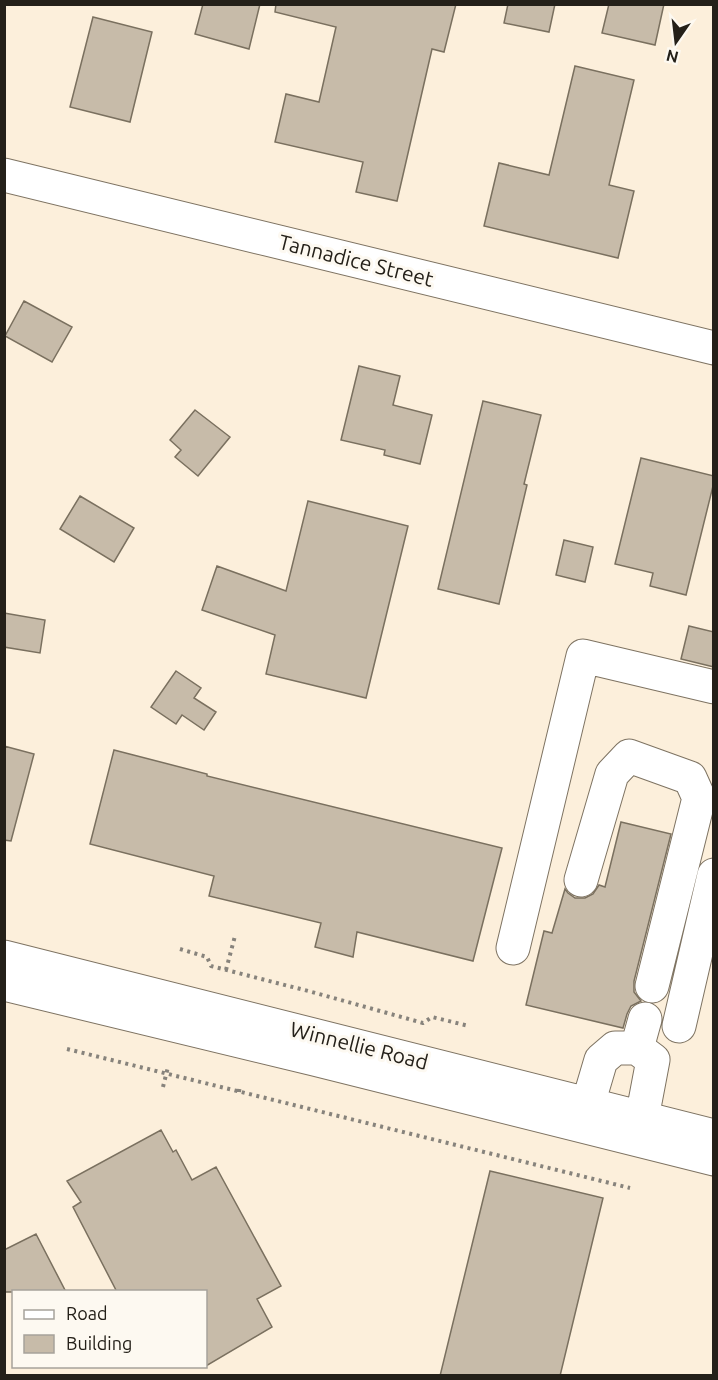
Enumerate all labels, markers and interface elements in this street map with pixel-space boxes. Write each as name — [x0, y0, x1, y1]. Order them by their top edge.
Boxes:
north arrow — [646, 12, 706, 72]
text: N — [664, 46, 680, 67]
street label: Tannadice Street — [276, 229, 436, 291]
street label: Winnellie Road — [288, 1016, 431, 1074]
legend — [12, 1290, 207, 1368]
text: Road — [66, 1303, 108, 1323]
text: Building — [66, 1333, 132, 1353]

